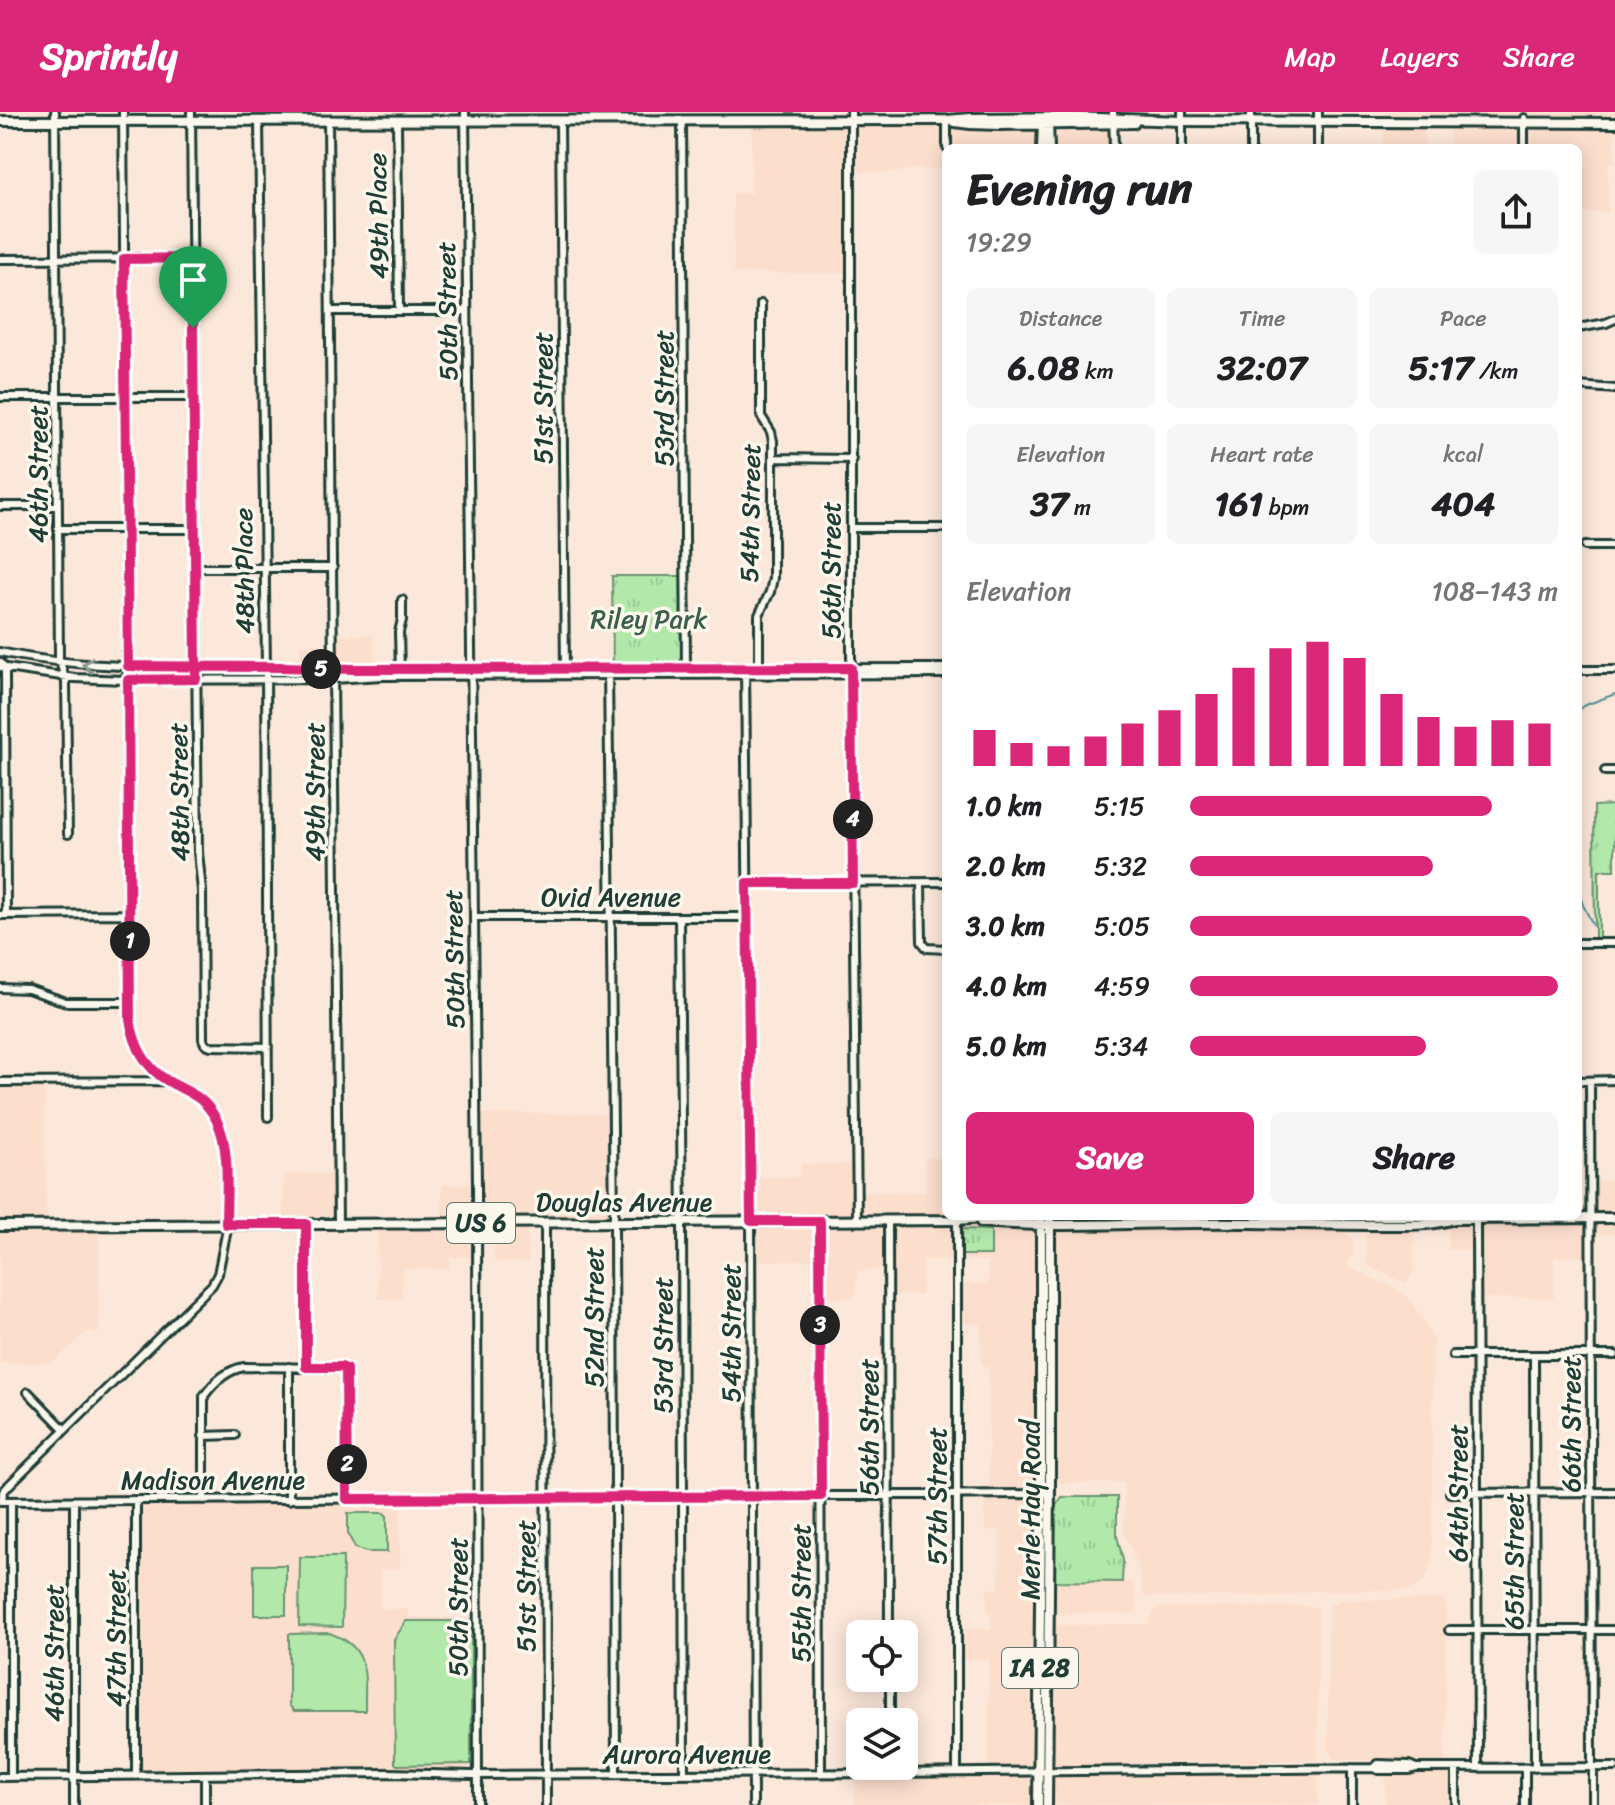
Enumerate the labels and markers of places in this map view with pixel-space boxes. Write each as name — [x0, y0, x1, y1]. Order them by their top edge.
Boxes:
pin — [159, 246, 227, 328]
pin: 5 — [301, 649, 341, 689]
pin: 4 — [833, 799, 873, 839]
pin: 1 — [110, 921, 150, 961]
pin: 3 — [800, 1305, 840, 1345]
pin: 2 — [327, 1444, 367, 1484]

